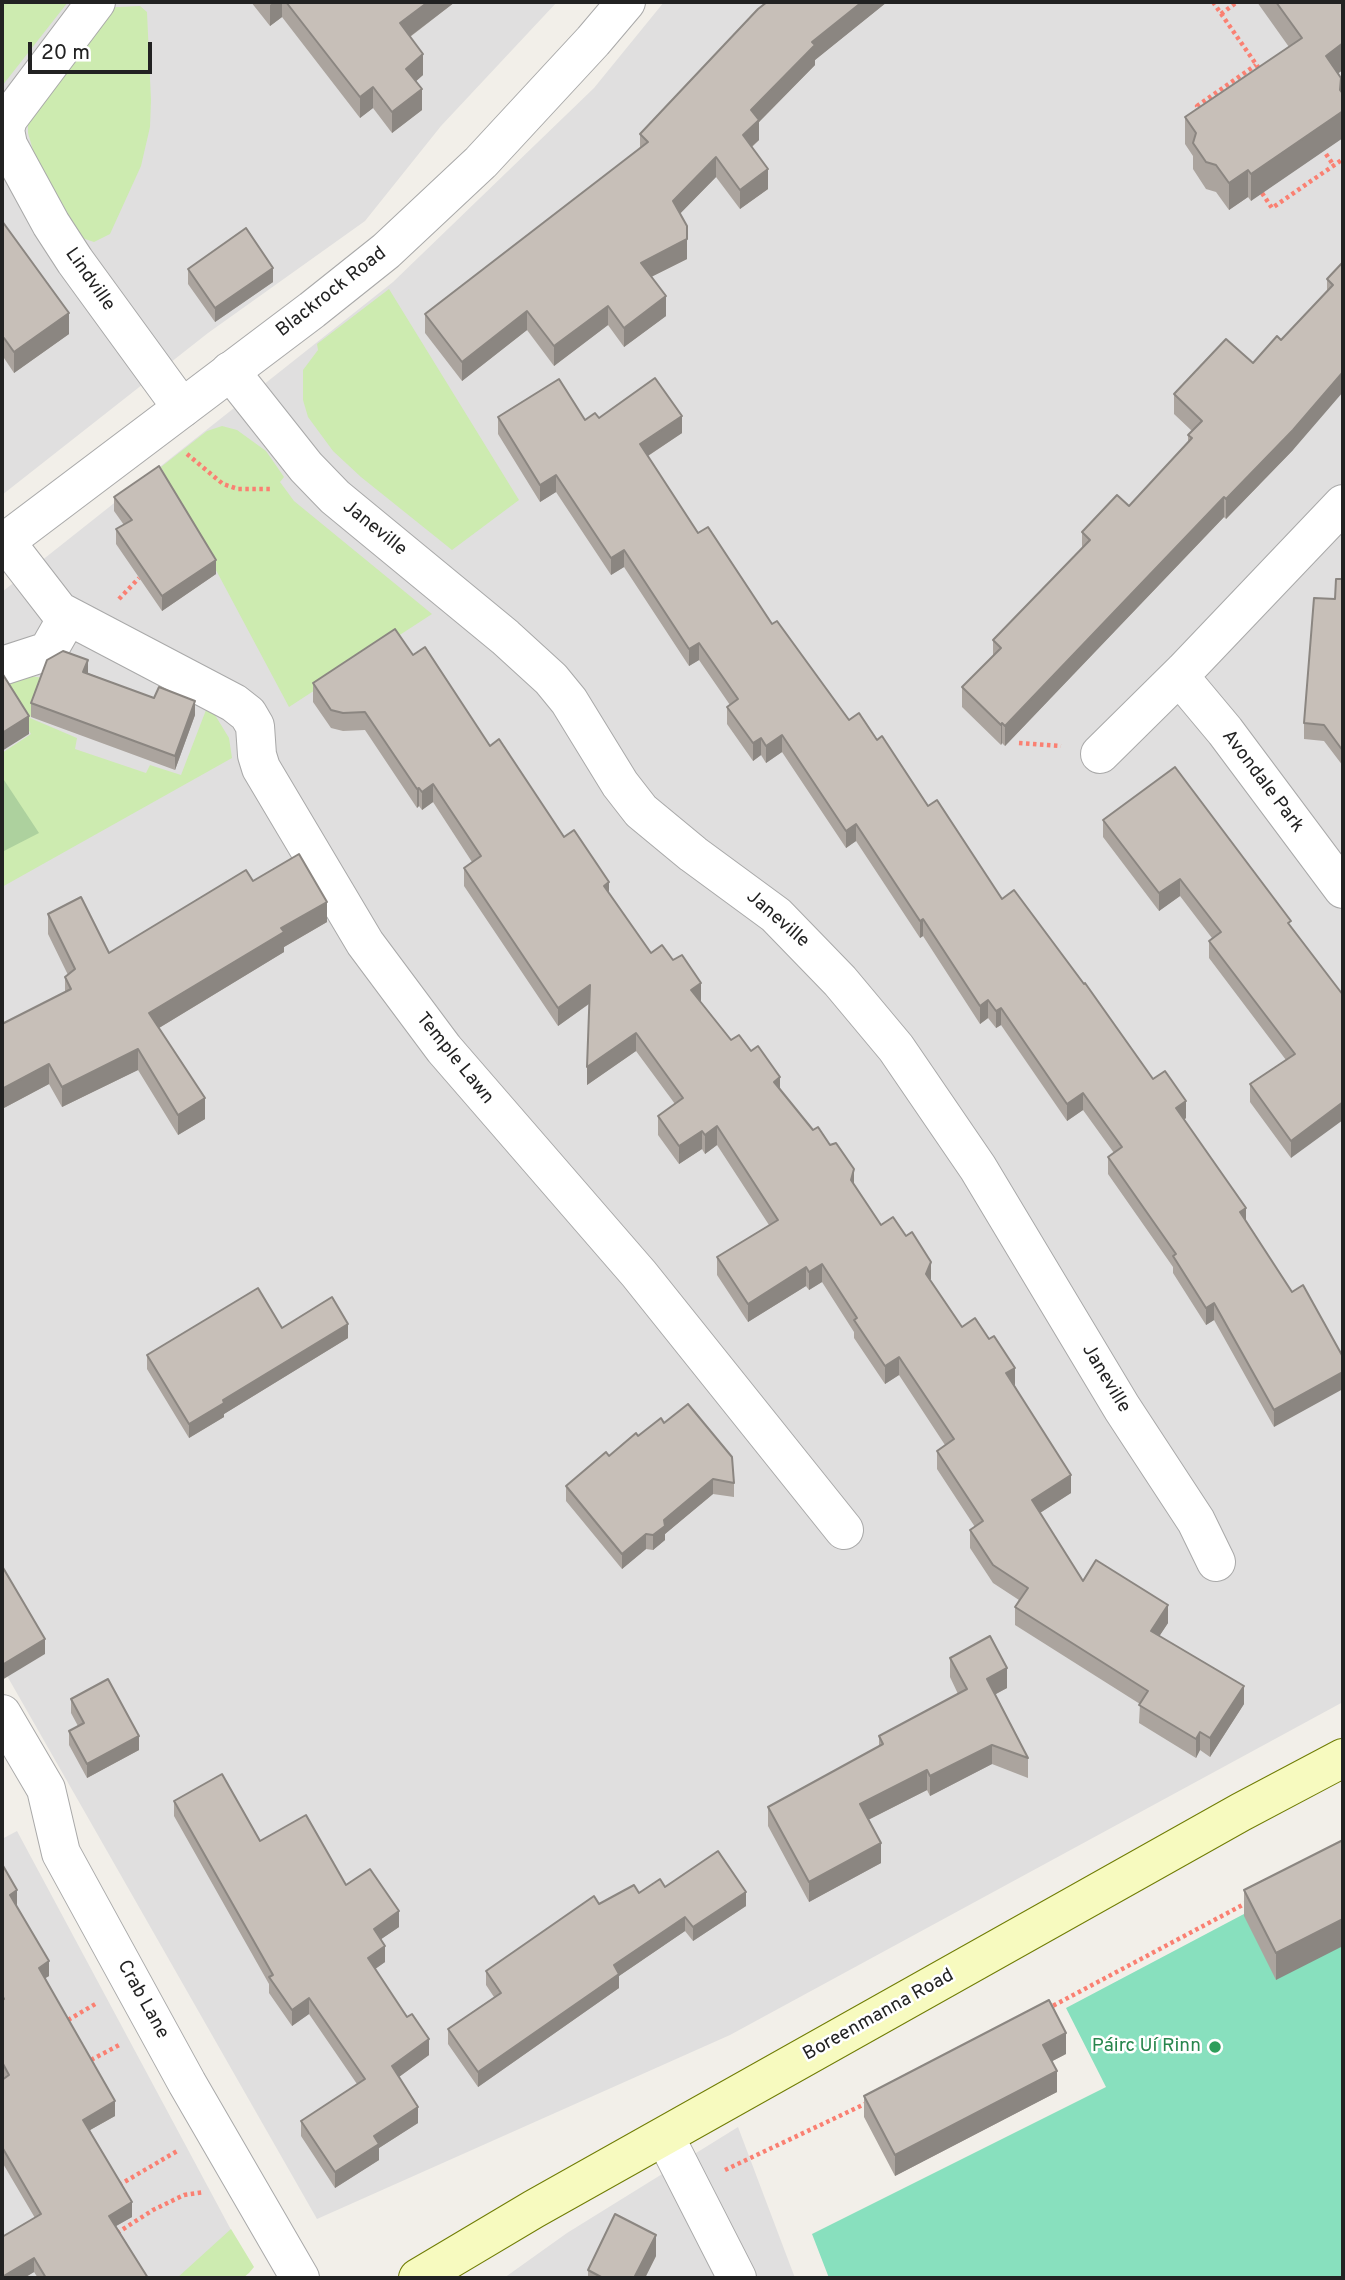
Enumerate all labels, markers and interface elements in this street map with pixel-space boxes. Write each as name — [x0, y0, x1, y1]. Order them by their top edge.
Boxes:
scale bar — [32, 28, 156, 72]
text: 20 m — [41, 40, 90, 67]
street label: Blackrock Road — [272, 243, 392, 343]
street label: Lindville — [59, 244, 119, 316]
street label: Janeville — [337, 496, 411, 562]
street label: Avondale Park — [1216, 726, 1308, 838]
street label: Janeville — [741, 886, 813, 954]
street label: Temple Lawn — [410, 1009, 498, 1109]
street label: Janeville — [1076, 1340, 1134, 1418]
street label: Crab Lane — [111, 1957, 173, 2043]
street label: Boreenmanna Road — [800, 1965, 958, 2067]
place label: Páirc Uí Rinn — [1092, 2036, 1201, 2058]
marker: Páirc Uí Rinn — [1207, 2039, 1223, 2055]

